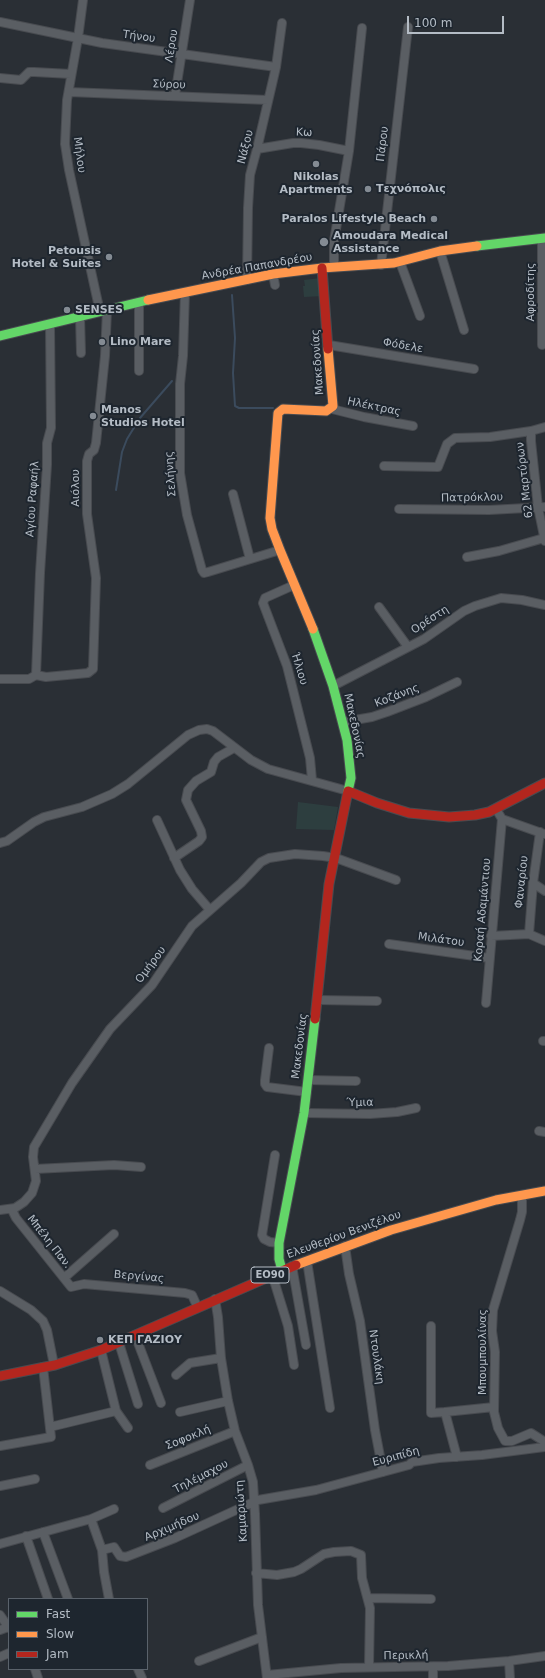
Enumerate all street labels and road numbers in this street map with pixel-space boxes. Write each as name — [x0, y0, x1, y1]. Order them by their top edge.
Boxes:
street label: Τήνου — [122, 28, 156, 46]
street label: Λέρου — [163, 28, 181, 64]
street label: Σύρου — [152, 78, 186, 92]
street label: Κω — [296, 126, 312, 140]
street label: Πάρου — [374, 126, 392, 162]
street label: Νάξου — [235, 129, 257, 165]
street label: Μήλου — [70, 136, 88, 174]
street label: Ανδρέα Παπανδρέου — [201, 251, 313, 283]
street label: Αφροδίτης — [524, 263, 538, 321]
street label: Μακεδονίας — [309, 329, 327, 395]
street label: Φόδελε — [382, 336, 424, 356]
street label: Ηλέκτρας — [346, 395, 402, 419]
street label: 62 Μαρτύρων — [514, 441, 536, 519]
street label: Σελήνης — [163, 451, 179, 497]
street label: Αγίου Ραφαήλ — [24, 461, 42, 537]
street label: Αιόλου — [69, 469, 83, 507]
street label: Πατρόκλου — [441, 491, 503, 505]
street label: Ορέστη — [409, 603, 451, 637]
street label: Ήλιου — [288, 651, 310, 687]
street label: Κοζάνης — [373, 681, 421, 711]
street label: Μακεδονίας — [341, 692, 367, 760]
street label: Φαναρίου — [513, 855, 531, 909]
street label: Κοραή Αδαμάντιου — [472, 858, 494, 962]
street label: Μιλάτου — [417, 930, 465, 950]
street label: Ομήρου — [133, 944, 169, 986]
street label: Μακεδονίας — [289, 1012, 311, 1080]
street label: Ύμια — [346, 1096, 374, 1110]
street label: Ελευθερίου Βενιζέλου — [285, 1208, 403, 1262]
street label: Μπέλη Παν. — [24, 1213, 74, 1271]
road number: ΕΟ90 — [251, 1267, 289, 1283]
street label: Βεργίνας — [113, 1268, 165, 1286]
street label: Μπουμπουλίνας — [476, 1309, 490, 1395]
street label: Ντουλάκη — [366, 1329, 386, 1385]
street label: Σοφοκλή — [163, 1423, 213, 1453]
street label: Ευριπίδη — [371, 1444, 421, 1470]
street label: Τηλέμαχου — [171, 1458, 231, 1496]
street label: Καμαριώτη — [233, 1480, 251, 1542]
street label: Αρχιμήδου — [143, 1510, 201, 1544]
street label: Περικλή — [383, 1649, 429, 1663]

